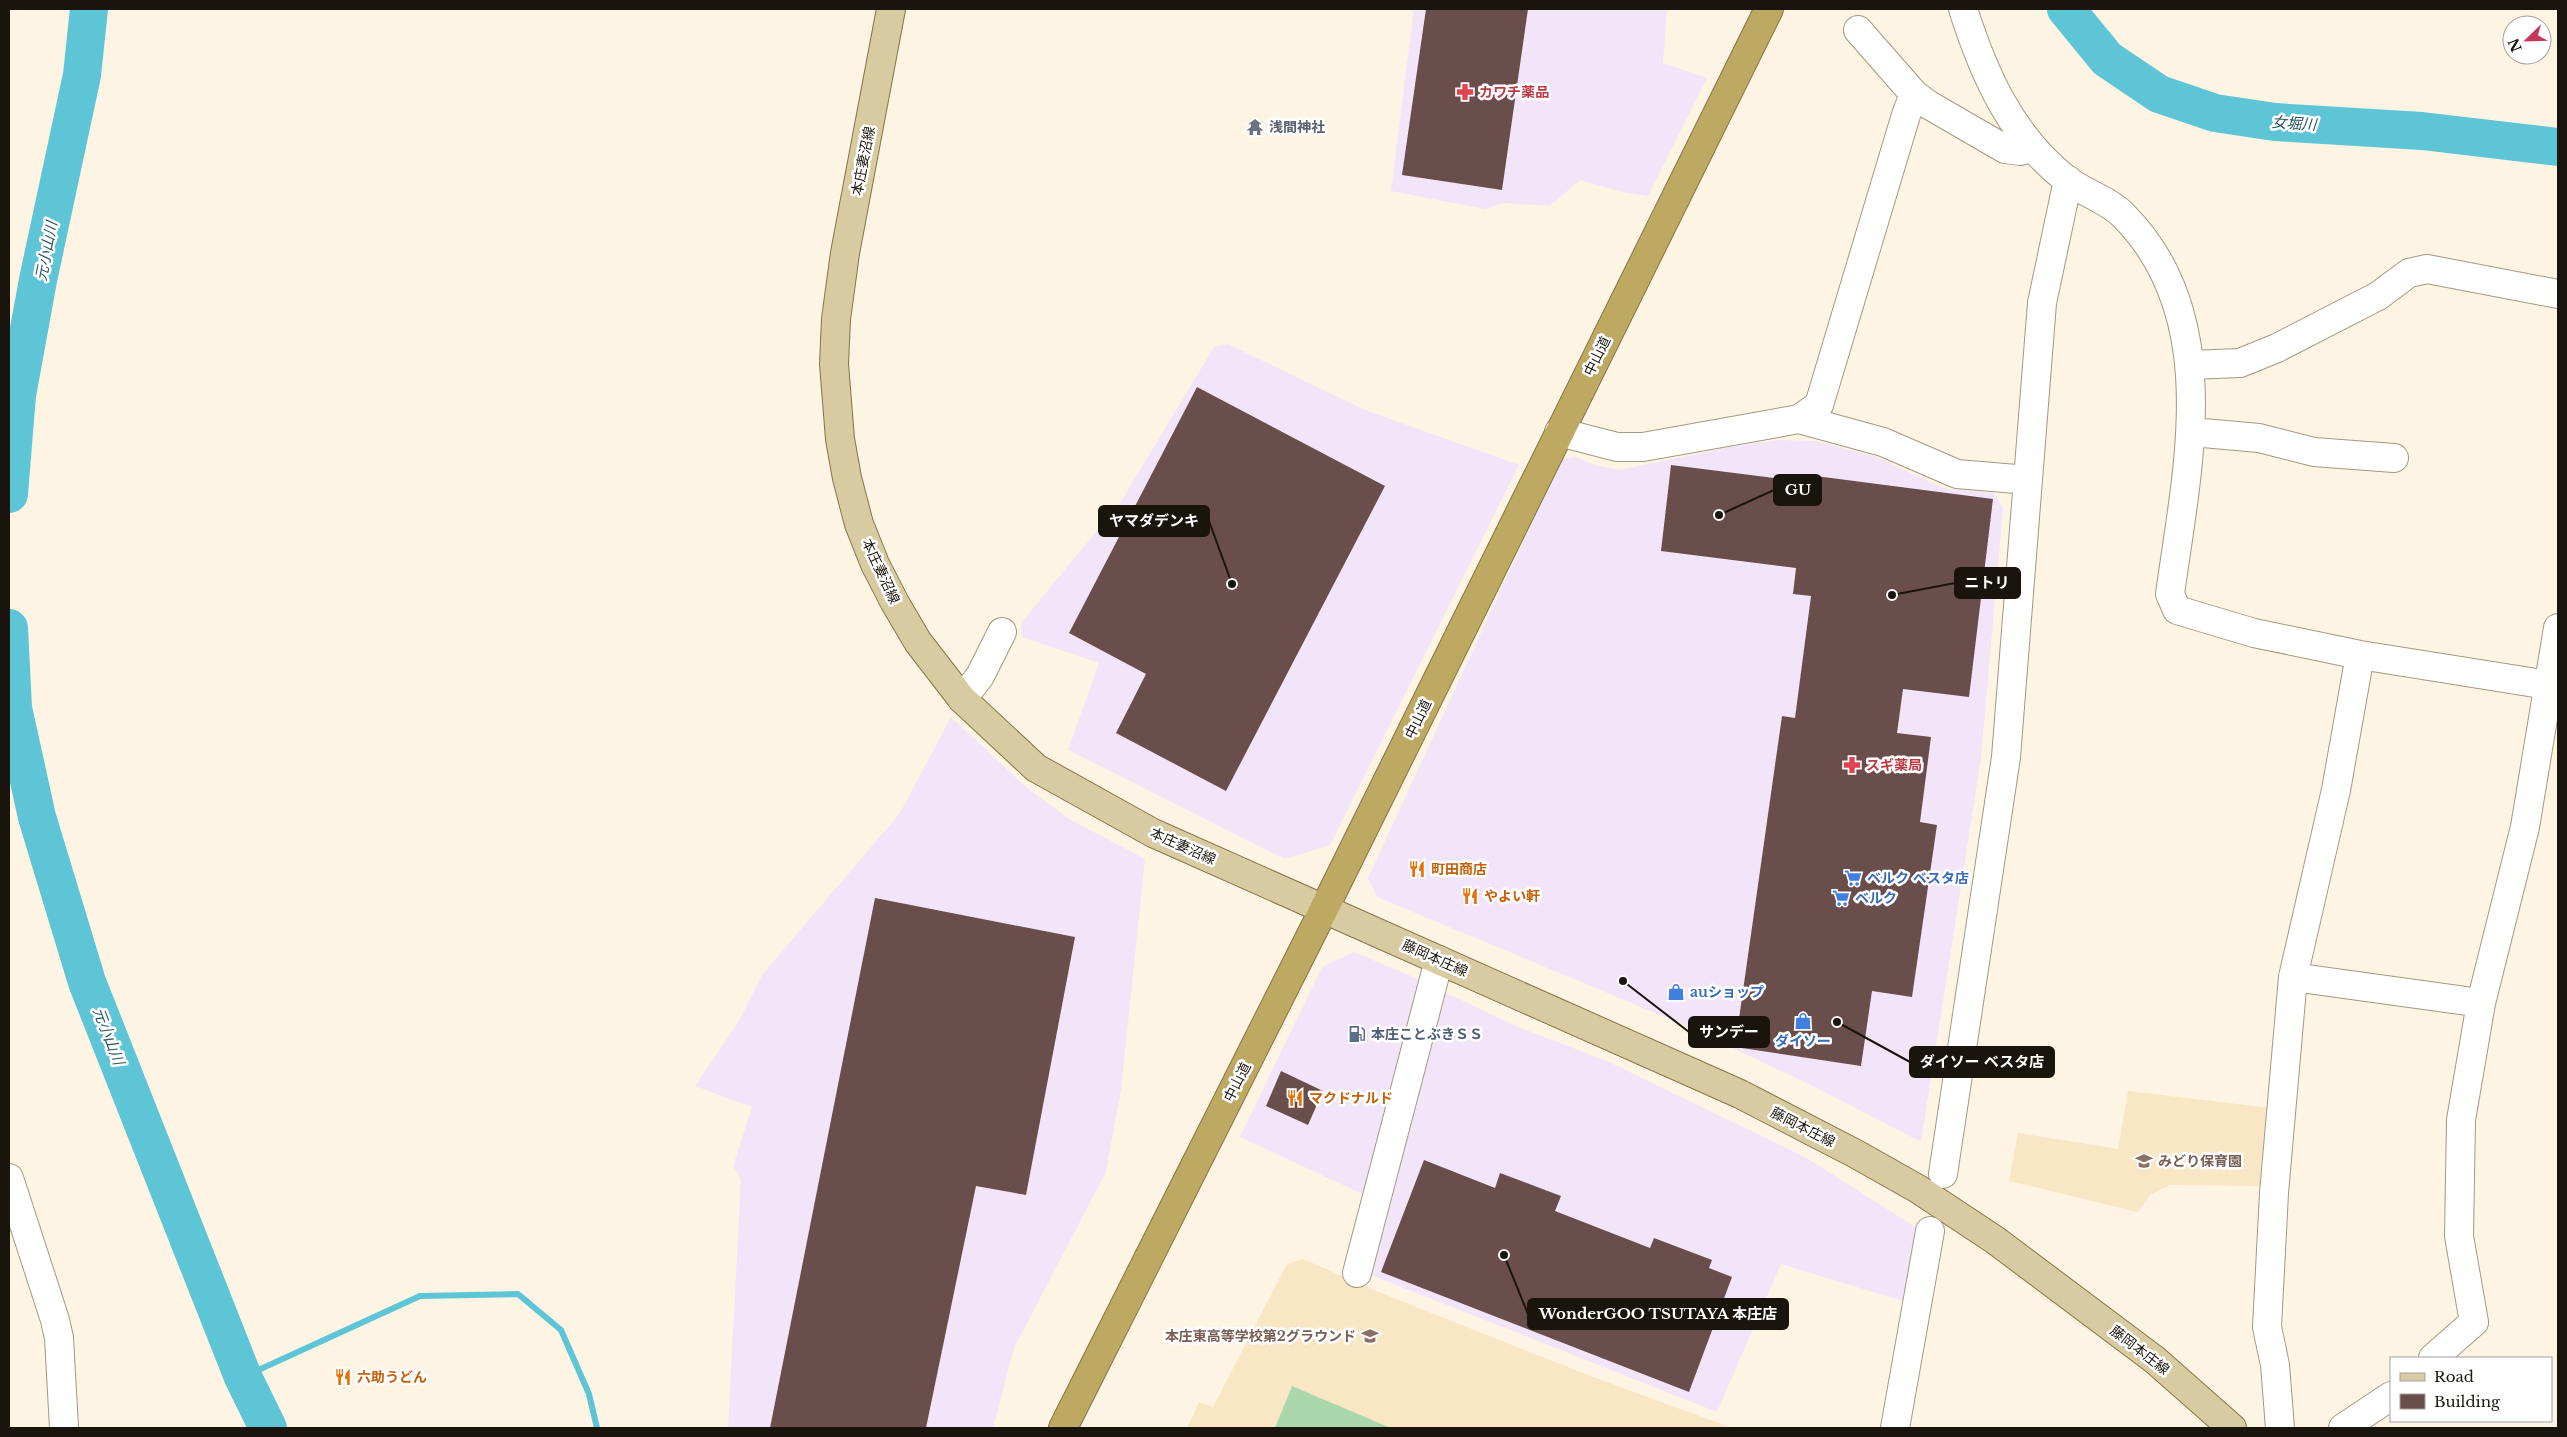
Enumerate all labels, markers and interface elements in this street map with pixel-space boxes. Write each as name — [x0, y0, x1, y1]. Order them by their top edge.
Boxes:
north arrow — [2502, 15, 2552, 65]
text: N — [2504, 36, 2526, 55]
pharmacy icon: カワチ薬品 — [1455, 82, 1475, 102]
place label: カワチ薬品 — [1479, 83, 1549, 101]
water label: 女堀川 — [2271, 112, 2319, 134]
temple icon: 浅間神社 — [1245, 117, 1265, 137]
place label: 浅間神社 — [1269, 118, 1325, 136]
street label: 本庄妻沼線 — [847, 125, 879, 197]
water label: 元小山川 — [31, 218, 61, 282]
street label: 中山道 — [1580, 333, 1614, 379]
callout: GU — [1774, 475, 1821, 505]
text: GU — [1785, 480, 1812, 499]
callout: ヤマダデンキ — [1099, 506, 1209, 536]
text: ヤマダデンキ — [1109, 511, 1199, 530]
street label: 本庄妻沼線 — [858, 535, 904, 607]
callout: ニトリ — [1955, 568, 2020, 598]
text: ニトリ — [1964, 573, 2010, 592]
street label: 中山道 — [1401, 696, 1435, 742]
pharmacy icon: スギ薬局 — [1842, 755, 1862, 775]
place label: スギ薬局 — [1866, 756, 1922, 774]
street label: 本庄妻沼線 — [1147, 824, 1219, 868]
restaurant icon: 町田商店 — [1407, 859, 1427, 879]
place label: 町田商店 — [1431, 860, 1487, 878]
supermarket icon: ベルク ベスタ店 — [1843, 868, 1863, 888]
place label: ベルク ベスタ店 — [1867, 869, 1969, 887]
restaurant icon: やよい軒 — [1460, 886, 1480, 906]
place label: やよい軒 — [1484, 887, 1540, 905]
supermarket icon: ベルク — [1831, 888, 1851, 908]
place label: ベルク — [1855, 889, 1897, 907]
street label: 藤岡本庄線 — [1399, 936, 1471, 980]
shop icon: auショップ — [1666, 982, 1686, 1002]
place label: auショップ — [1690, 983, 1764, 1001]
water label: 元小山川 — [89, 1005, 129, 1069]
shop icon: ダイソー — [1793, 1011, 1813, 1031]
callout: サンデー — [1689, 1017, 1769, 1047]
text: サンデー — [1699, 1022, 1759, 1041]
fuel station icon: 本庄ことぶきＳＳ — [1347, 1024, 1367, 1044]
place label: 本庄ことぶきＳＳ — [1371, 1025, 1483, 1043]
place label: ダイソー — [1775, 1032, 1831, 1050]
callout: ダイソー ベスタ店 — [1910, 1047, 2054, 1077]
text: ダイソー ベスタ店 — [1920, 1052, 2044, 1071]
street label: 中山道 — [1219, 1059, 1255, 1105]
restaurant icon: マクドナルド — [1285, 1088, 1305, 1108]
place label: マクドナルド — [1309, 1089, 1393, 1107]
street label: 藤岡本庄線 — [1768, 1103, 1838, 1151]
school or university icon: みどり保育園 — [2134, 1151, 2154, 1171]
place label: みどり保育園 — [2158, 1152, 2242, 1170]
callout: WonderGOO TSUTAYA 本庄店 — [1528, 1299, 1788, 1329]
text: WonderGOO TSUTAYA 本庄店 — [1538, 1304, 1777, 1323]
street label: 藤岡本庄線 — [2107, 1321, 2173, 1379]
school or university icon: 本庄東高等学校第2グラウンド — [1360, 1326, 1380, 1346]
place label: 本庄東高等学校第2グラウンド — [1165, 1327, 1356, 1345]
legend — [2390, 1357, 2552, 1422]
restaurant icon: 六助うどん — [333, 1367, 353, 1387]
text: Road — [2434, 1367, 2474, 1386]
place label: 六助うどん — [357, 1368, 427, 1386]
text: Building — [2434, 1392, 2501, 1411]

